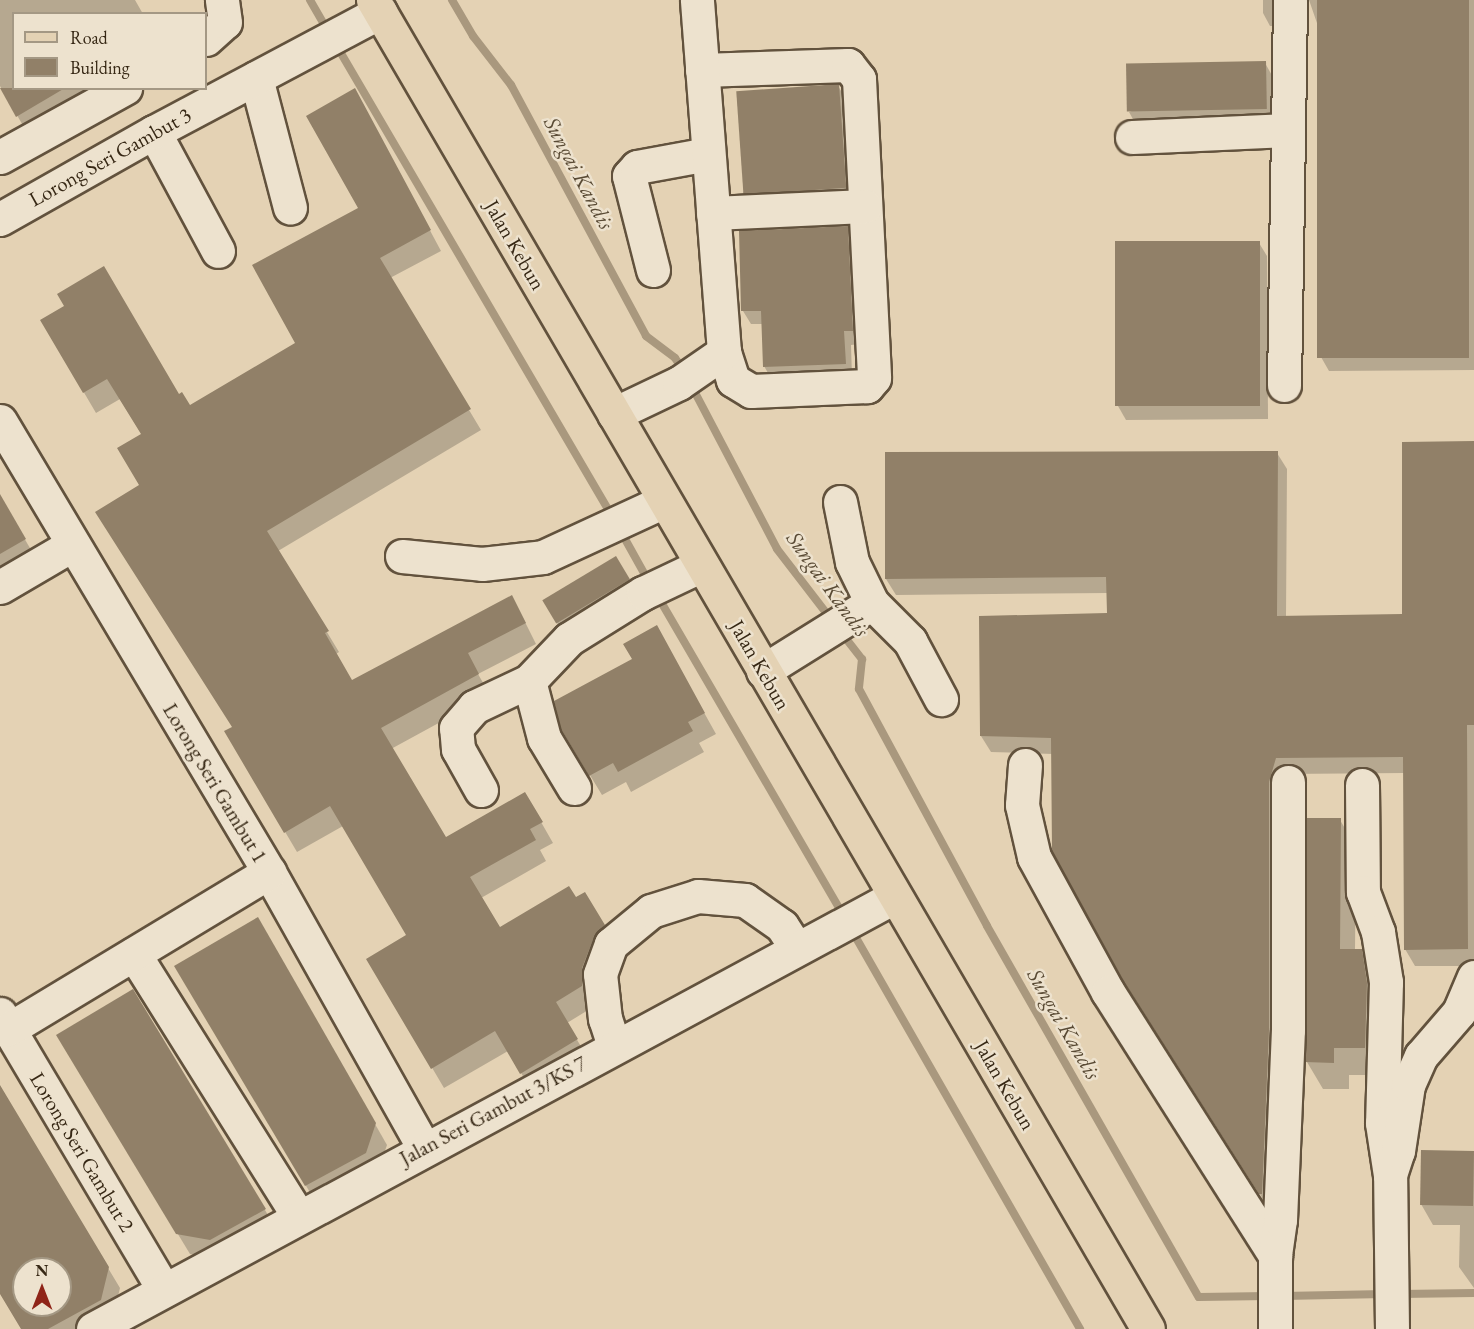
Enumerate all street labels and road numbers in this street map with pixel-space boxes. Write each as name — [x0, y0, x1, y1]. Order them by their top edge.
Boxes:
street label: Lorong Seri Gambut 3 — [24, 102, 196, 212]
street label: Jalan Kebun — [479, 196, 551, 294]
street label: Jalan Kebun — [724, 616, 796, 714]
street label: Lorong Seri Gambut 1 — [157, 699, 273, 867]
street label: Jalan Kebun — [969, 1036, 1041, 1134]
street label: Jalan Seri Gambut 3/KS 7 — [395, 1051, 591, 1171]
street label: Lorong Seri Gambut 2 — [24, 1068, 140, 1236]

